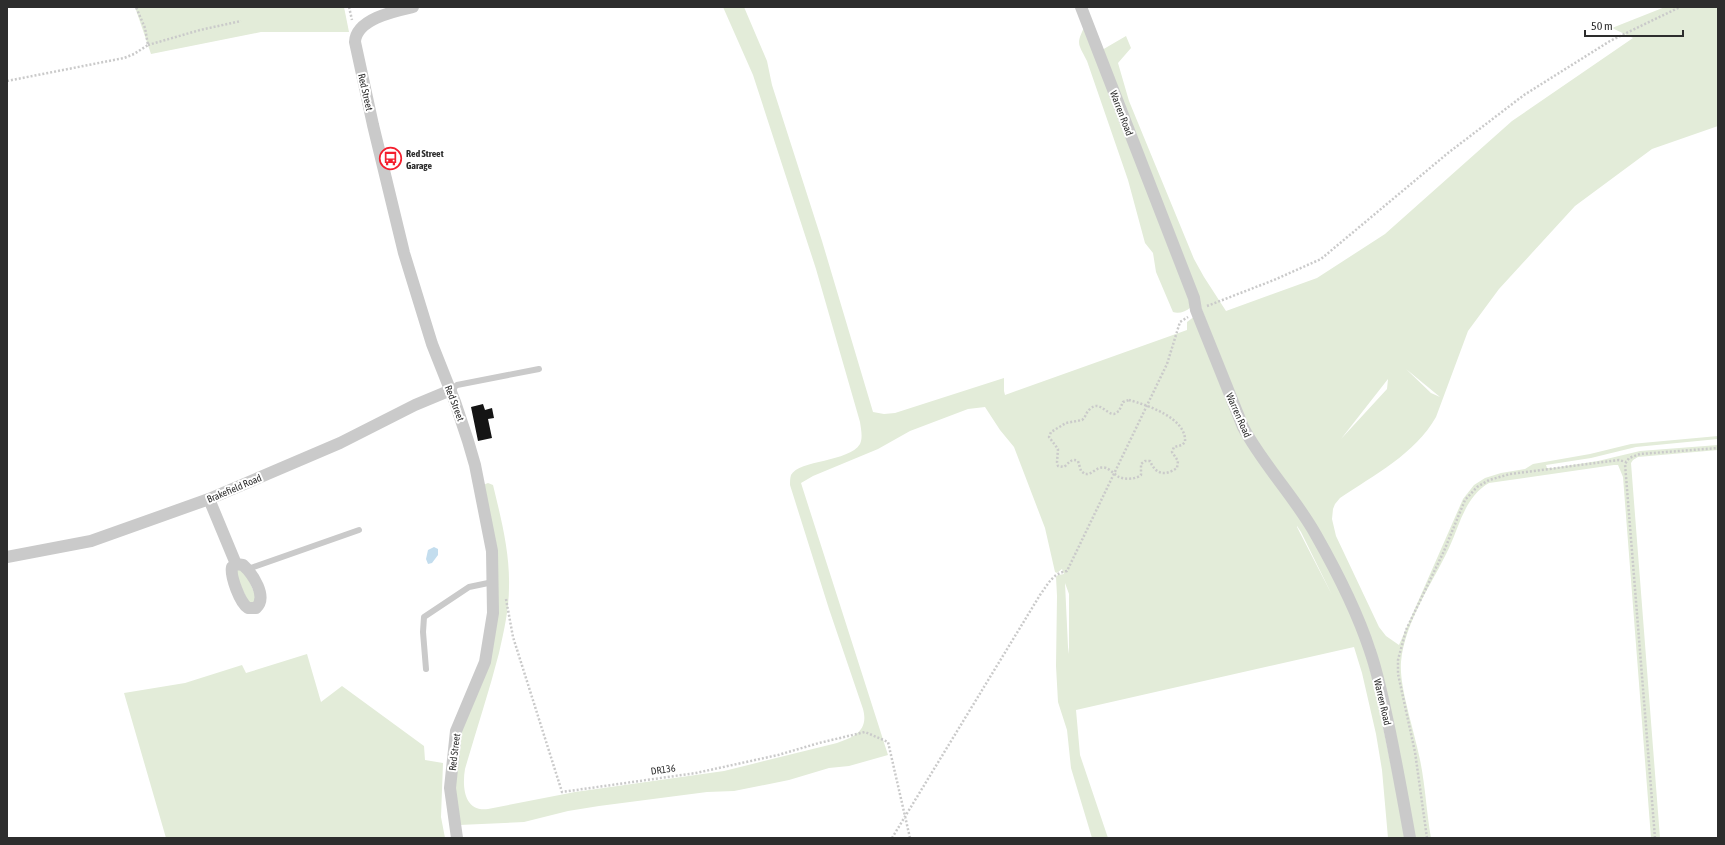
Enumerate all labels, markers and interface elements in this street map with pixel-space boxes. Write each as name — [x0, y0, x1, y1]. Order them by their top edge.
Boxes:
scale bar — [1585, 12, 1683, 38]
text: 50 m — [1591, 19, 1613, 33]
street label: Red Street — [356, 73, 375, 112]
street label: Warren Road — [1108, 89, 1135, 137]
bus stop icon: Red Street Garage — [378, 146, 404, 172]
place label: Red Street Garage — [406, 148, 444, 171]
street label: Red Street — [443, 384, 466, 423]
street label: Warren Road — [1224, 391, 1253, 439]
street label: Brakefield Road — [205, 472, 263, 505]
street label: Warren Road — [1372, 678, 1393, 727]
street label: Red Street — [447, 733, 462, 771]
street label: DR136 — [650, 762, 676, 777]

